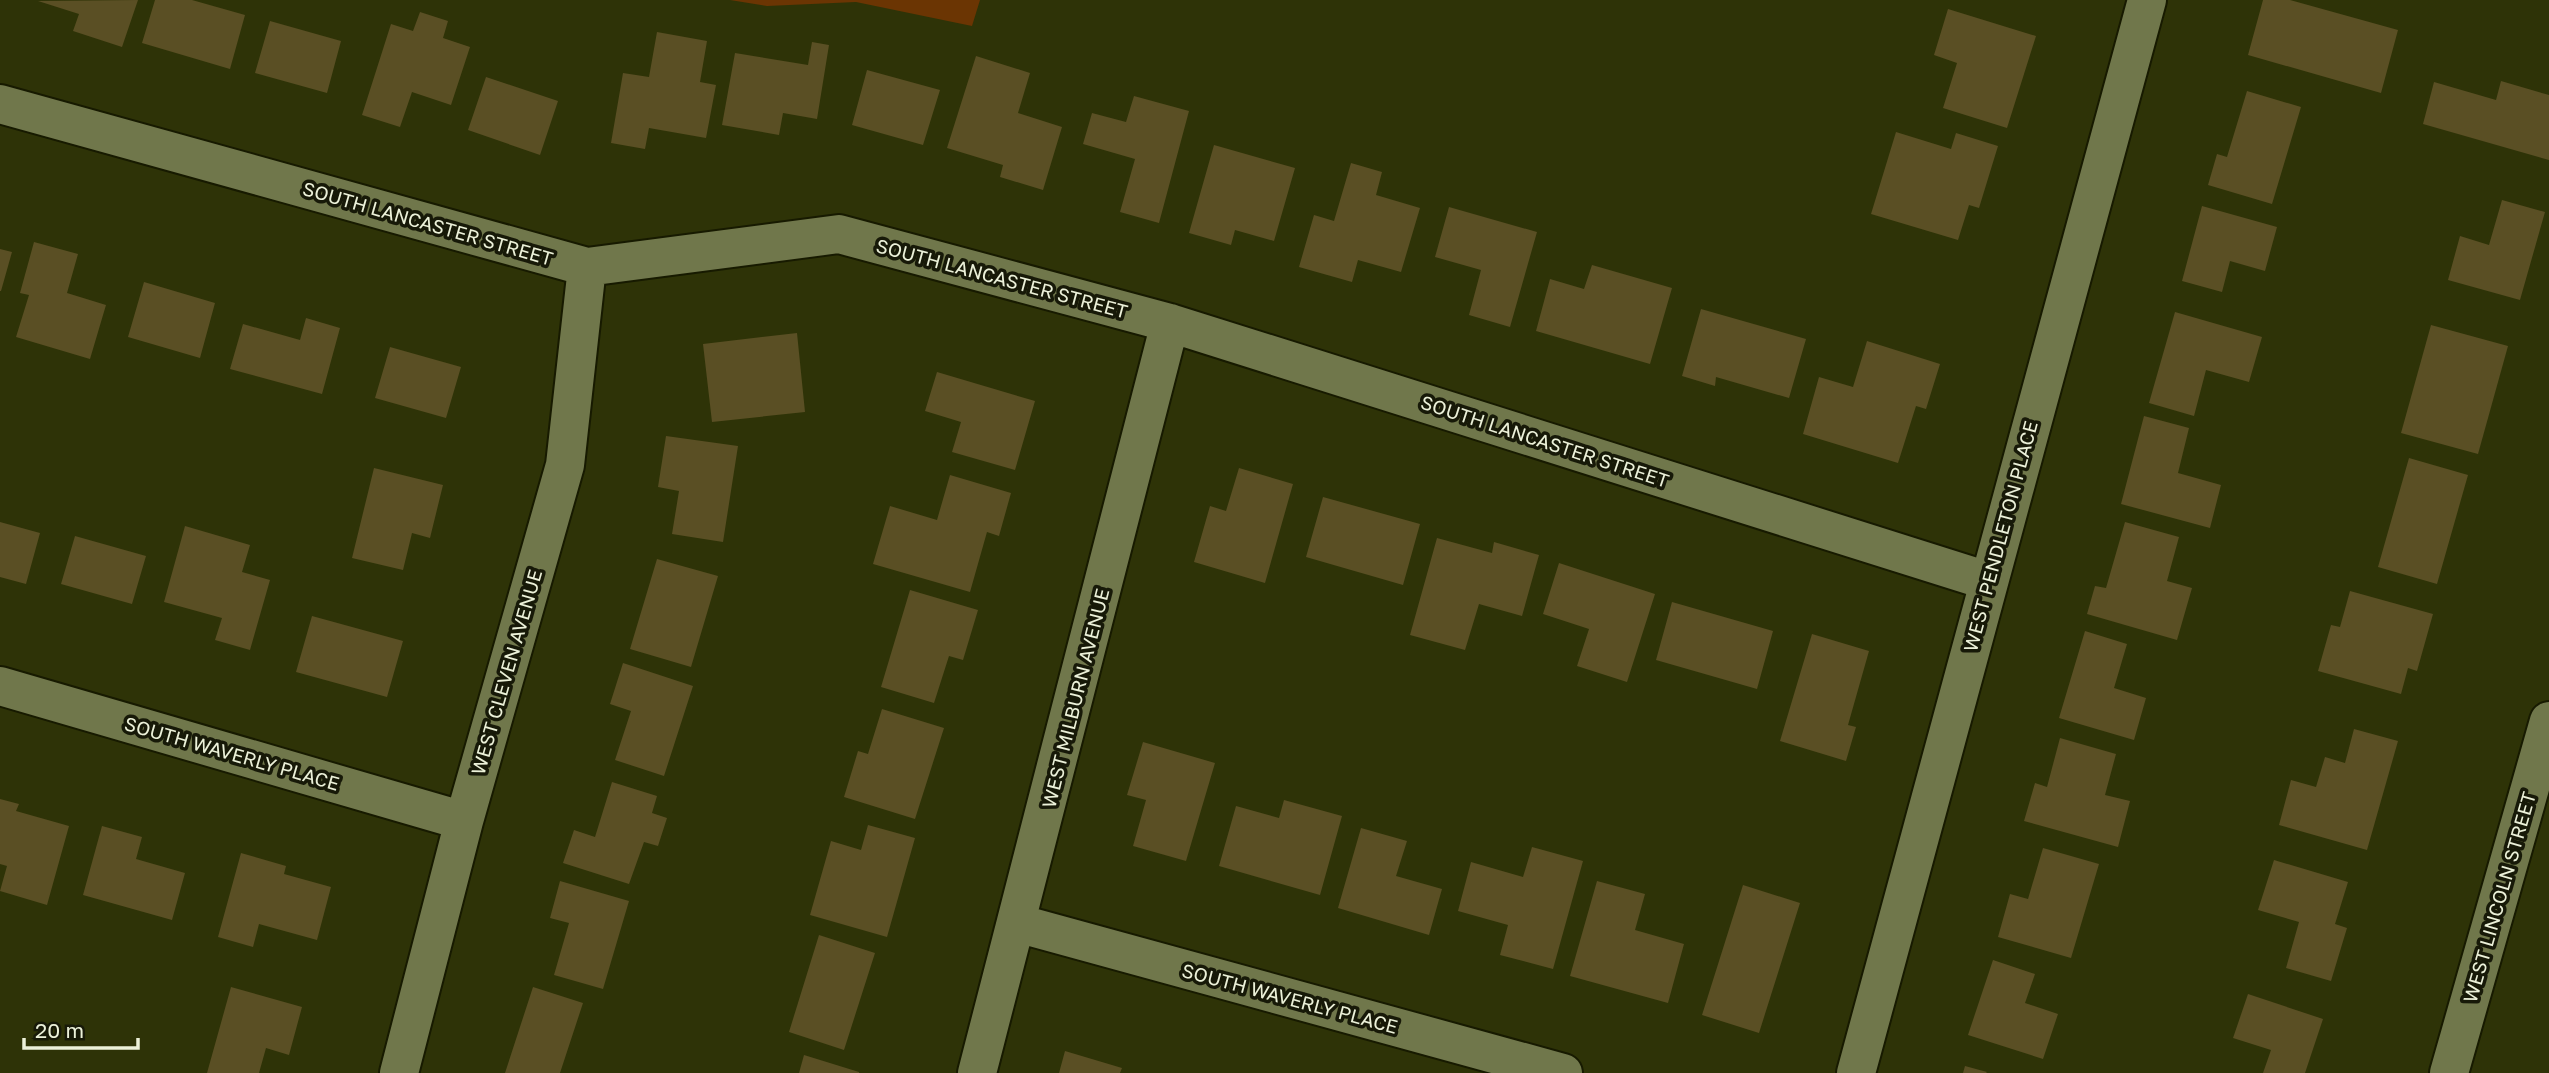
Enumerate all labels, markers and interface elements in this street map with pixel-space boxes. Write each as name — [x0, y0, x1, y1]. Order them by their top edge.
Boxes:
street label: SOUTH LANCASTER STREET — [300, 176, 556, 270]
street label: SOUTH LANCASTER STREET — [874, 233, 1131, 323]
street label: SOUTH LANCASTER STREET — [1418, 390, 1672, 492]
street label: WEST PENDLETON PLACE — [1958, 418, 2042, 654]
street label: WEST CLEVEN AVENUE — [466, 567, 546, 777]
street label: WEST MILBURN AVENUE — [1037, 586, 1113, 810]
street label: SOUTH WAVERLY PLACE — [122, 711, 342, 795]
street label: WEST LINCOLN STREET — [2458, 789, 2540, 1005]
street label: SOUTH WAVERLY PLACE — [1180, 958, 1400, 1038]
scale bar — [24, 1006, 138, 1050]
text: 20 m — [35, 1017, 84, 1043]

